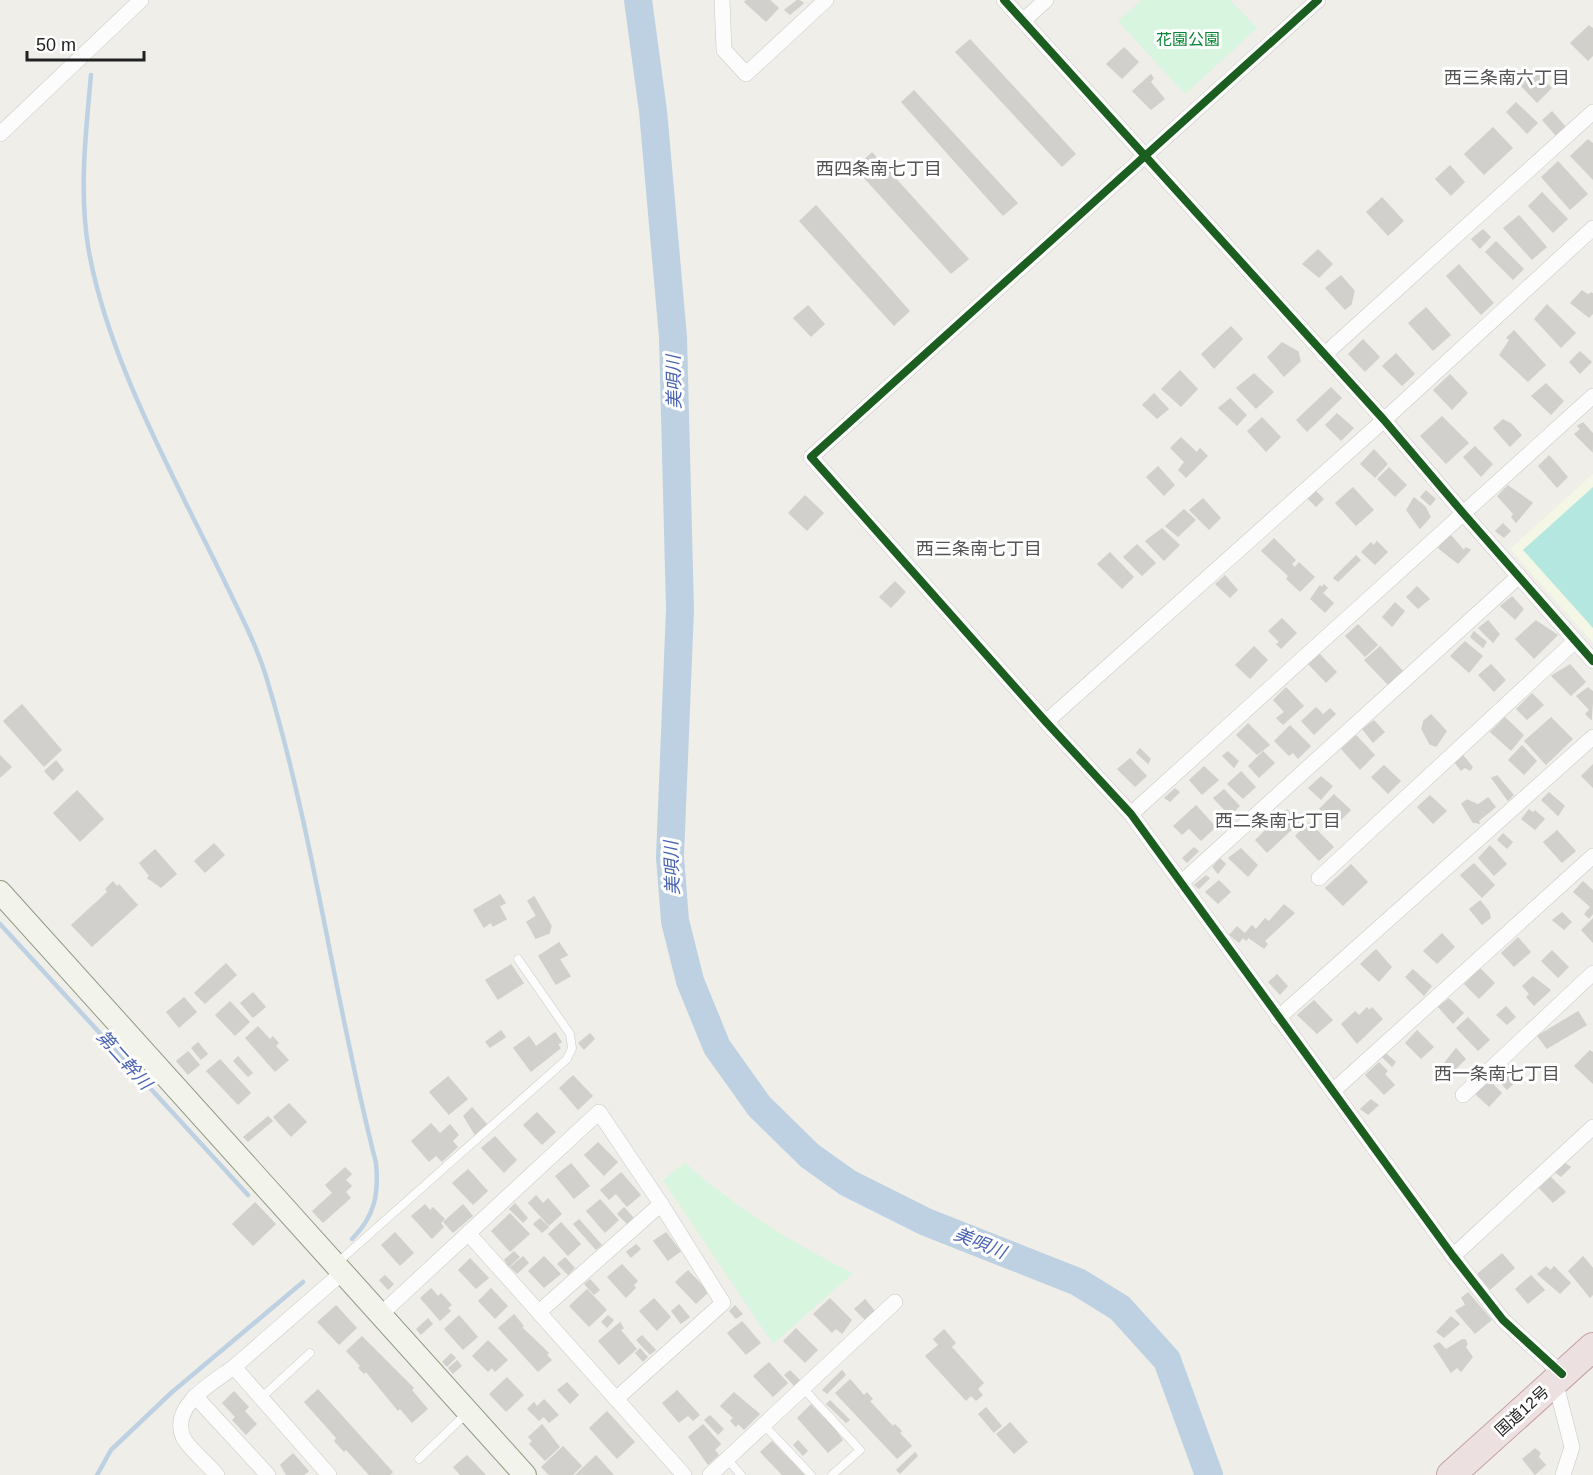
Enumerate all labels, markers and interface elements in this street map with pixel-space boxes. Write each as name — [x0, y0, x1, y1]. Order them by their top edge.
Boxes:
scale bar — [27, 24, 144, 62]
park label: 花園公園 — [1156, 31, 1220, 48]
text: 50 m — [36, 35, 76, 55]
district label: 西三条南六丁目 — [1444, 68, 1570, 88]
district label: 西四条南七丁目 — [816, 159, 942, 179]
water label: 美唄川 — [663, 353, 684, 409]
district label: 西三条南七丁目 — [916, 539, 1042, 559]
district label: 西二条南七丁目 — [1215, 811, 1341, 831]
water label: 美唄川 — [661, 839, 683, 895]
water label: 第二幹川 — [92, 1027, 157, 1095]
district label: 西一条南七丁目 — [1434, 1064, 1560, 1084]
water label: 美唄川 — [951, 1224, 1011, 1263]
street label: 国道12号 — [1492, 1383, 1552, 1439]

